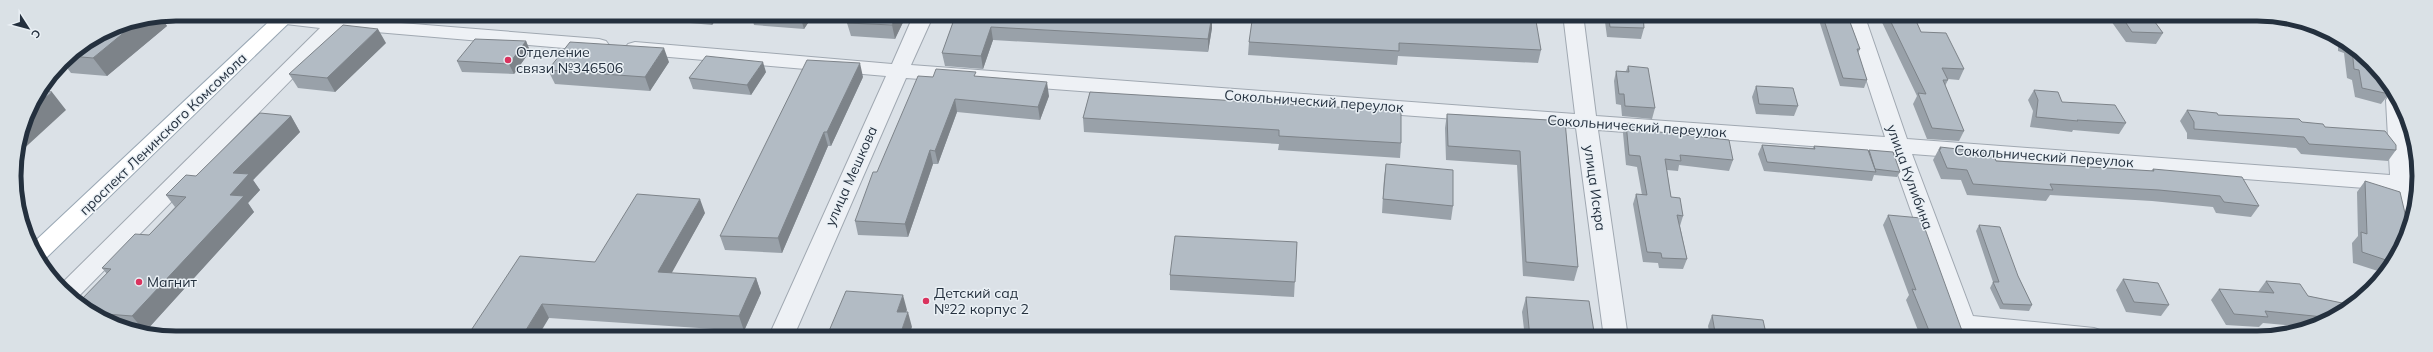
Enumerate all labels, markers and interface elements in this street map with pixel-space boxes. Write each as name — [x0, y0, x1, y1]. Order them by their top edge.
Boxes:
north arrow — [8, 8, 48, 48]
text: С — [28, 27, 44, 41]
place label: Отделение связи №346506 — [516, 43, 623, 77]
street label: проспект Ленинского Комсомола — [75, 49, 251, 219]
marker: Отделение связи №346506 — [503, 55, 513, 65]
street label: Сокольнический переулок — [1224, 86, 1405, 116]
street label: Сокольнический переулок — [1547, 111, 1728, 141]
street label: улица Кулибина — [1883, 122, 1937, 232]
street label: улица Мешкова — [821, 123, 881, 229]
street label: Сокольнический переулок — [1954, 141, 2135, 171]
street label: улица Искра — [1580, 144, 1610, 232]
place label: Магнит — [147, 273, 197, 291]
marker: Магнит — [134, 277, 144, 287]
place label: Детский сад №22 корпус 2 — [934, 284, 1029, 318]
marker: Детский сад №22 корпус 2 — [921, 296, 931, 306]

